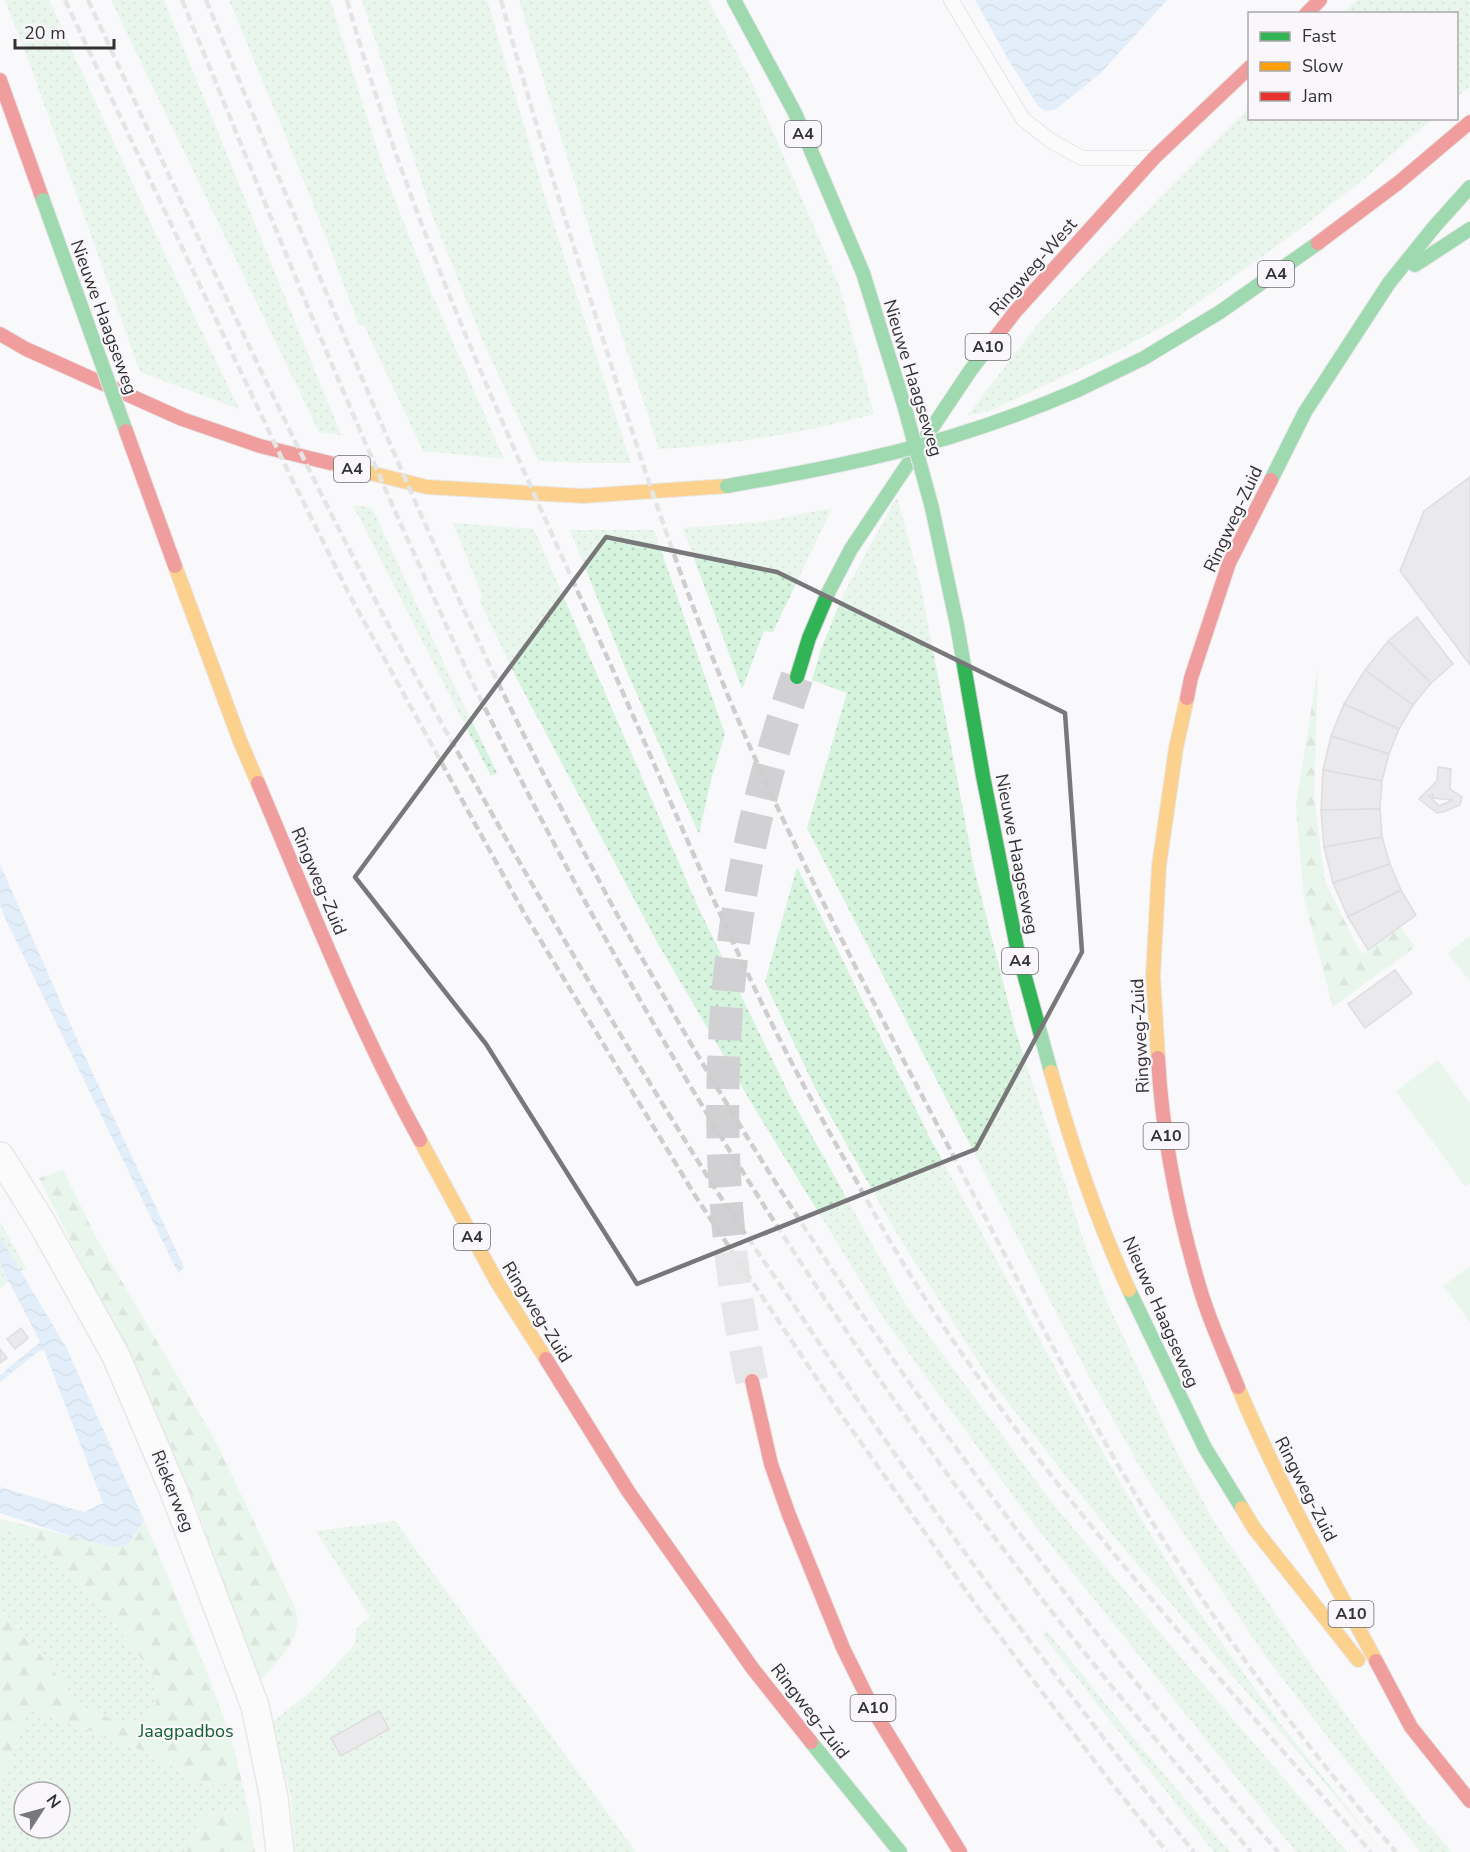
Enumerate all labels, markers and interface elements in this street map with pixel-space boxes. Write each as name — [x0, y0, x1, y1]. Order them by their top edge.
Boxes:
scale bar — [15, 12, 114, 50]
legend — [1248, 12, 1458, 120]
text: 20 m — [24, 21, 66, 45]
text: Fast — [1302, 24, 1337, 48]
text: Slow — [1302, 54, 1343, 78]
text: Jam — [1301, 84, 1333, 108]
road number: A4 — [785, 121, 821, 147]
street label: Ringweg-West — [984, 213, 1083, 321]
street label: Nieuwe Haagseweg — [65, 236, 143, 398]
road number: A4 — [1258, 261, 1294, 287]
street label: Nieuwe Haagseweg — [878, 297, 948, 459]
road number: A10 — [966, 334, 1010, 360]
road number: A4 — [334, 456, 370, 482]
street label: Ringweg-Zuid — [1198, 462, 1268, 576]
street label: Nieuwe Haagseweg — [990, 772, 1044, 936]
street label: Ringweg-Zuid — [285, 823, 353, 939]
road number: A4 — [1002, 948, 1038, 974]
street label: Ringweg-Zuid — [1125, 978, 1155, 1094]
road number: A10 — [1144, 1123, 1188, 1149]
road number: A4 — [454, 1224, 490, 1250]
street label: Nieuwe Haagseweg — [1117, 1233, 1205, 1391]
street label: Ringweg-Zuid — [496, 1257, 578, 1367]
street label: Ringweg-Zuid — [1269, 1432, 1343, 1546]
street label: Riekerweg — [146, 1447, 200, 1535]
road number: A10 — [1328, 1601, 1374, 1627]
street label: Ringweg-Zuid — [765, 1658, 855, 1764]
road number: A10 — [850, 1695, 896, 1721]
park label: Jaagpadbos — [137, 1719, 234, 1743]
north arrow — [12, 1780, 72, 1840]
text: N — [41, 1790, 66, 1813]

